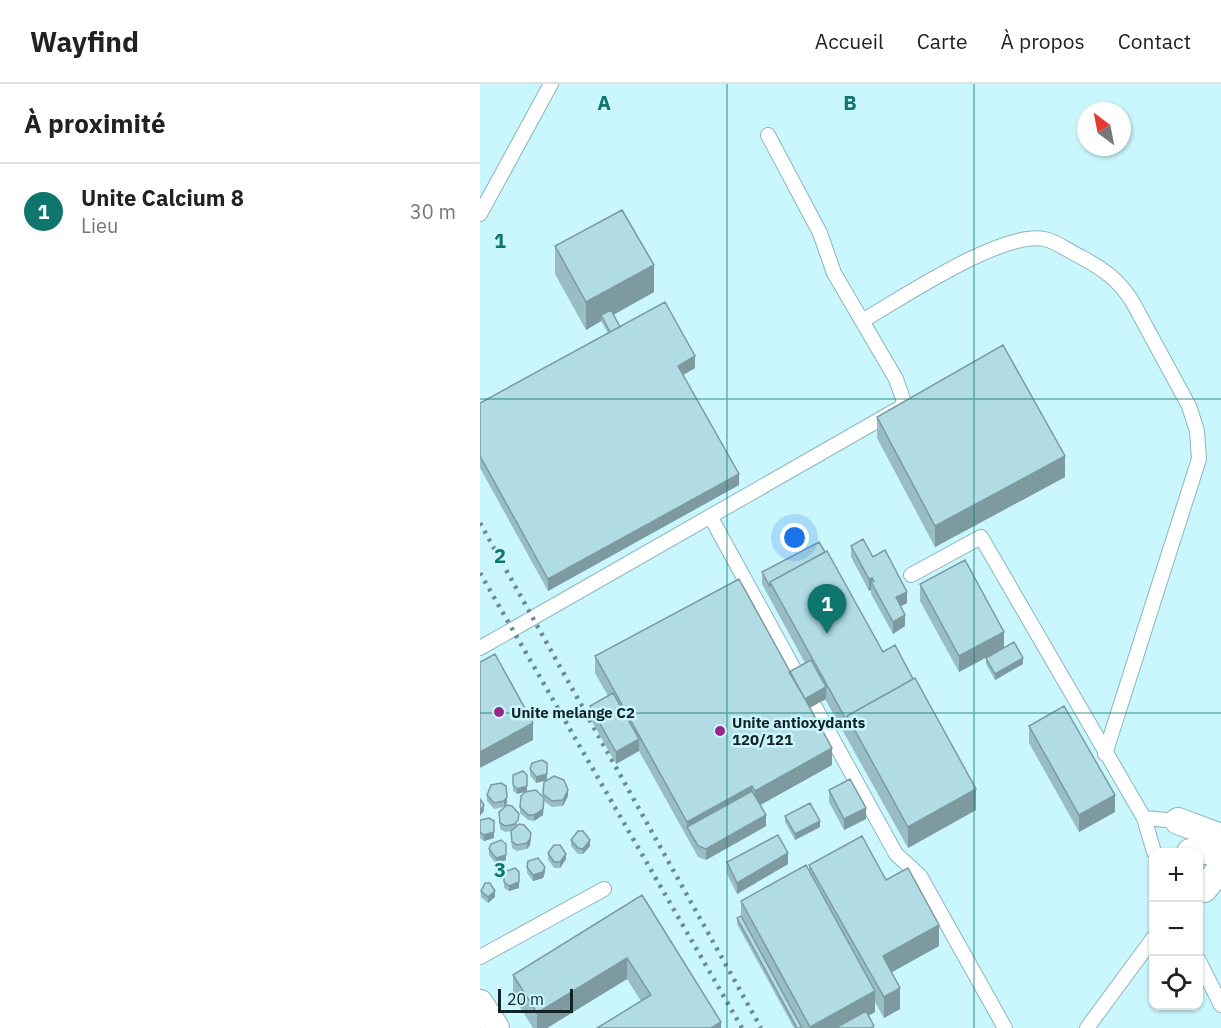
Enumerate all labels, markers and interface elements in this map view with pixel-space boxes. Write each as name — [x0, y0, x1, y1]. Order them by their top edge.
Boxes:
text: Wayfind — [30, 23, 139, 60]
text: Accueil — [815, 27, 884, 55]
text: Carte — [917, 27, 968, 55]
text: À propos — [1001, 27, 1085, 55]
text: Contact — [1118, 27, 1191, 55]
text: A — [597, 89, 611, 116]
text: B — [843, 89, 857, 116]
north arrow — [1077, 102, 1131, 156]
text: À proximité — [24, 106, 166, 140]
text: Unite Calcium 8 — [81, 183, 244, 212]
text: 1 — [38, 198, 50, 225]
text: 30 m — [410, 198, 456, 225]
text: Lieu — [81, 212, 118, 239]
text: 1 — [494, 227, 506, 254]
your location — [780, 523, 809, 552]
text: 2 — [494, 542, 506, 569]
pin: 1 — [808, 584, 846, 634]
place label: Unite melange C2 — [511, 703, 635, 722]
marker: Unite melange C2 — [492, 705, 506, 719]
place label: Unite antioxydants 120/121 — [732, 713, 866, 749]
marker: Unite antioxydants 120/121 — [713, 724, 727, 738]
map controls — [1149, 848, 1203, 1010]
button: + — [1149, 848, 1203, 902]
text: 3 — [494, 856, 506, 883]
button: − — [1149, 902, 1203, 956]
button: locate — [1149, 956, 1203, 1010]
scale bar — [498, 986, 573, 1014]
text: 20 m — [507, 989, 544, 1009]

